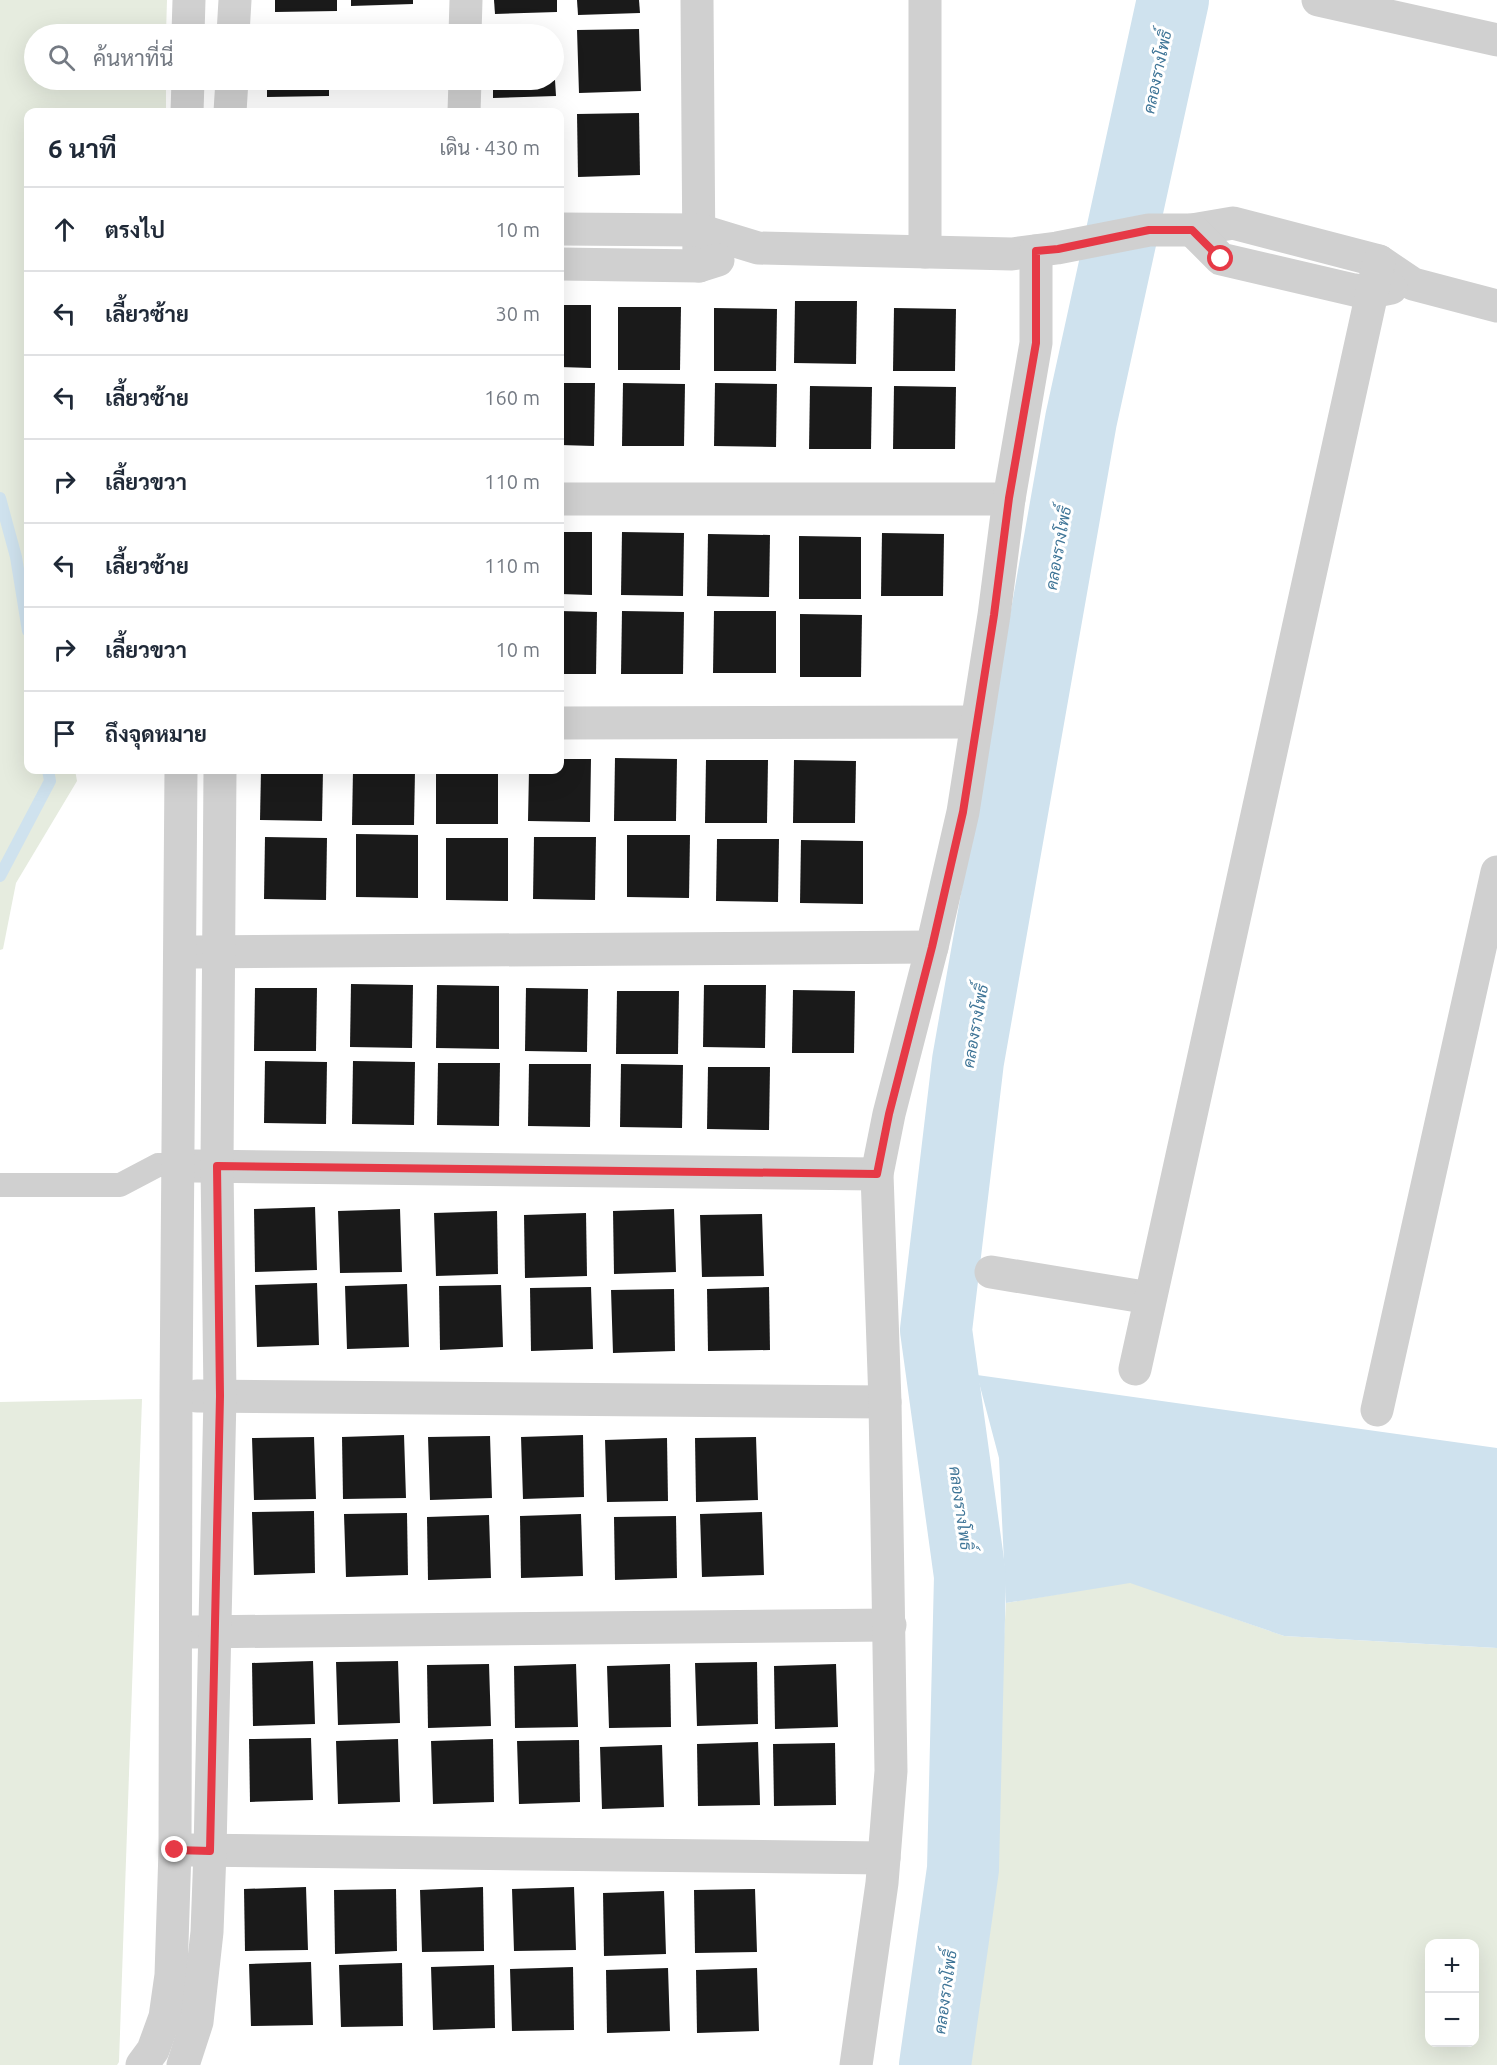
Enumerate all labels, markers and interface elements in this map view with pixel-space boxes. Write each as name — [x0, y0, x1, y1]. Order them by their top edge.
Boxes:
search box — [24, 24, 564, 90]
water label: คลองรางโพธิ์ — [1134, 25, 1175, 115]
icon: search — [45, 41, 78, 74]
text: ค้นหาที่นี่ — [93, 45, 173, 70]
text: 6 นาที — [48, 134, 117, 163]
text: เดิน · 430 m — [439, 136, 540, 159]
icon: ahead — [48, 213, 81, 246]
text: ตรงไป — [105, 217, 165, 242]
text: 10 m — [496, 218, 540, 241]
route start — [1207, 245, 1233, 271]
icon: left — [48, 297, 81, 330]
text: เลี้ยวซ้าย — [105, 301, 189, 326]
text: 30 m — [496, 302, 540, 325]
icon: left — [48, 381, 81, 414]
text: เลี้ยวซ้าย — [105, 385, 189, 410]
text: 160 m — [484, 386, 540, 409]
icon: right — [48, 465, 81, 498]
text: เลี้ยวขวา — [105, 469, 187, 494]
text: 110 m — [484, 470, 540, 493]
water label: คลองรางโพธิ์ — [1037, 501, 1075, 591]
icon: left — [48, 549, 81, 582]
text: เลี้ยวซ้าย — [105, 553, 189, 578]
text: 110 m — [484, 554, 540, 577]
icon: right — [48, 633, 81, 666]
text: เลี้ยวขวา — [105, 637, 187, 662]
text: 10 m — [496, 638, 540, 661]
icon: arrive — [48, 717, 81, 750]
text: ถึงจุดหมาย — [105, 721, 207, 746]
water label: คลองรางโพธิ์ — [954, 979, 992, 1069]
water label: คลองรางโพธิ์ — [946, 1464, 981, 1554]
route end — [161, 1836, 187, 1862]
map controls — [1425, 1939, 1479, 2047]
button: + — [1425, 1939, 1479, 1993]
water label: คลองรางโพธิ์ — [925, 1945, 960, 2035]
button: − — [1425, 1993, 1479, 2047]

